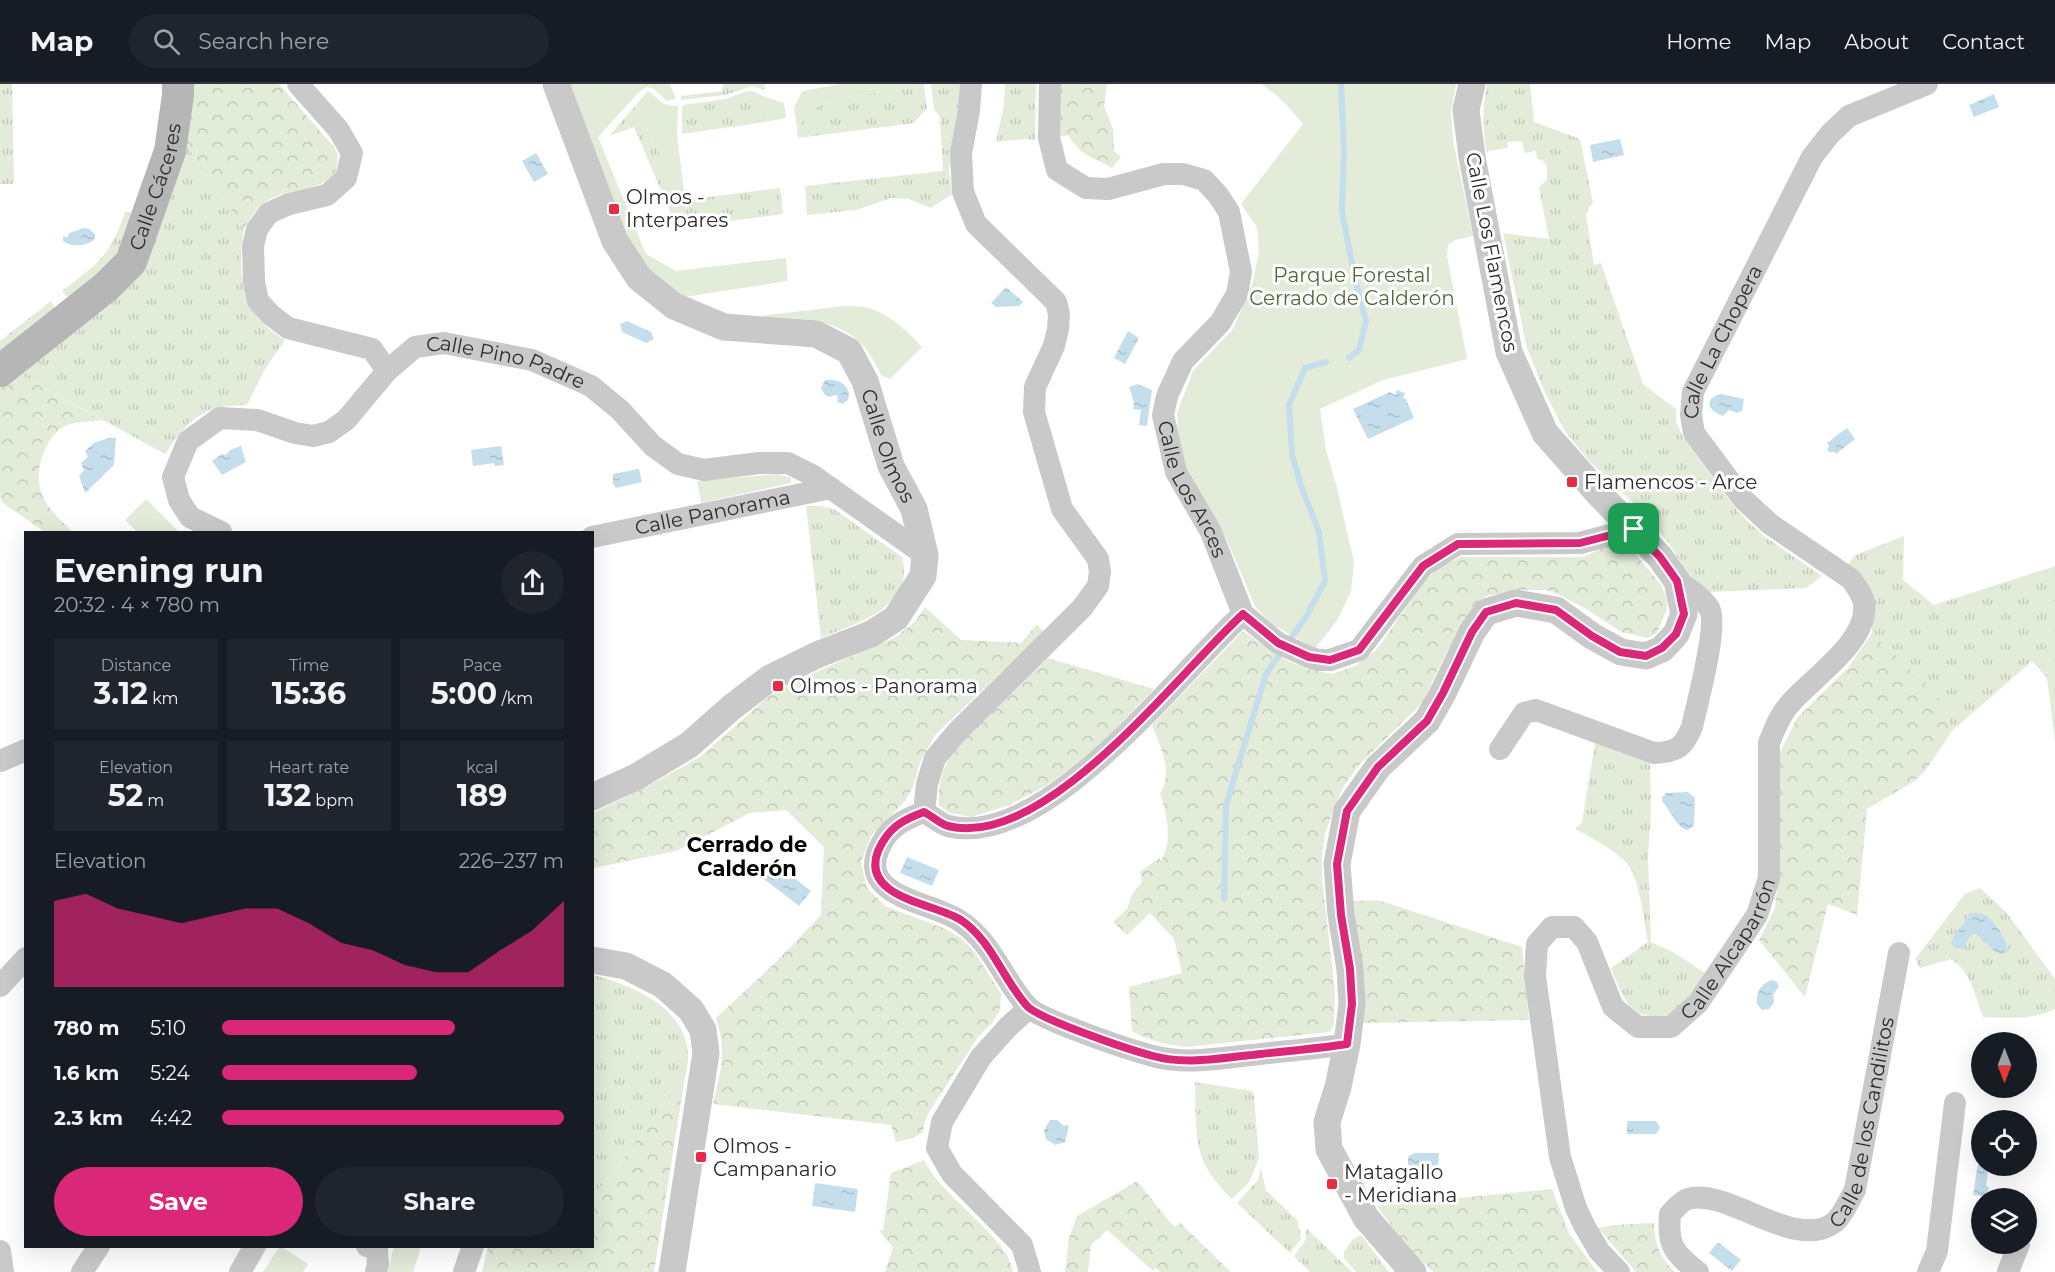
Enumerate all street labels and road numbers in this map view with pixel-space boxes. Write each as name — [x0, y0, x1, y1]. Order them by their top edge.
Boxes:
street label: Calle Cáceres — [124, 121, 186, 254]
street label: Calle Los Flamencos — [1461, 150, 1523, 354]
street label: Calle La Chopera — [1679, 261, 1767, 420]
street label: Calle Pino Padre — [425, 330, 589, 394]
street label: Calle Olmos — [856, 386, 920, 507]
street label: Calle Los Arces — [1153, 418, 1232, 561]
street label: Calle Panorama — [633, 485, 792, 540]
street label: Calle Alcaparrón — [1675, 875, 1780, 1025]
street label: Calle de los Candilitos — [1824, 1015, 1899, 1233]

